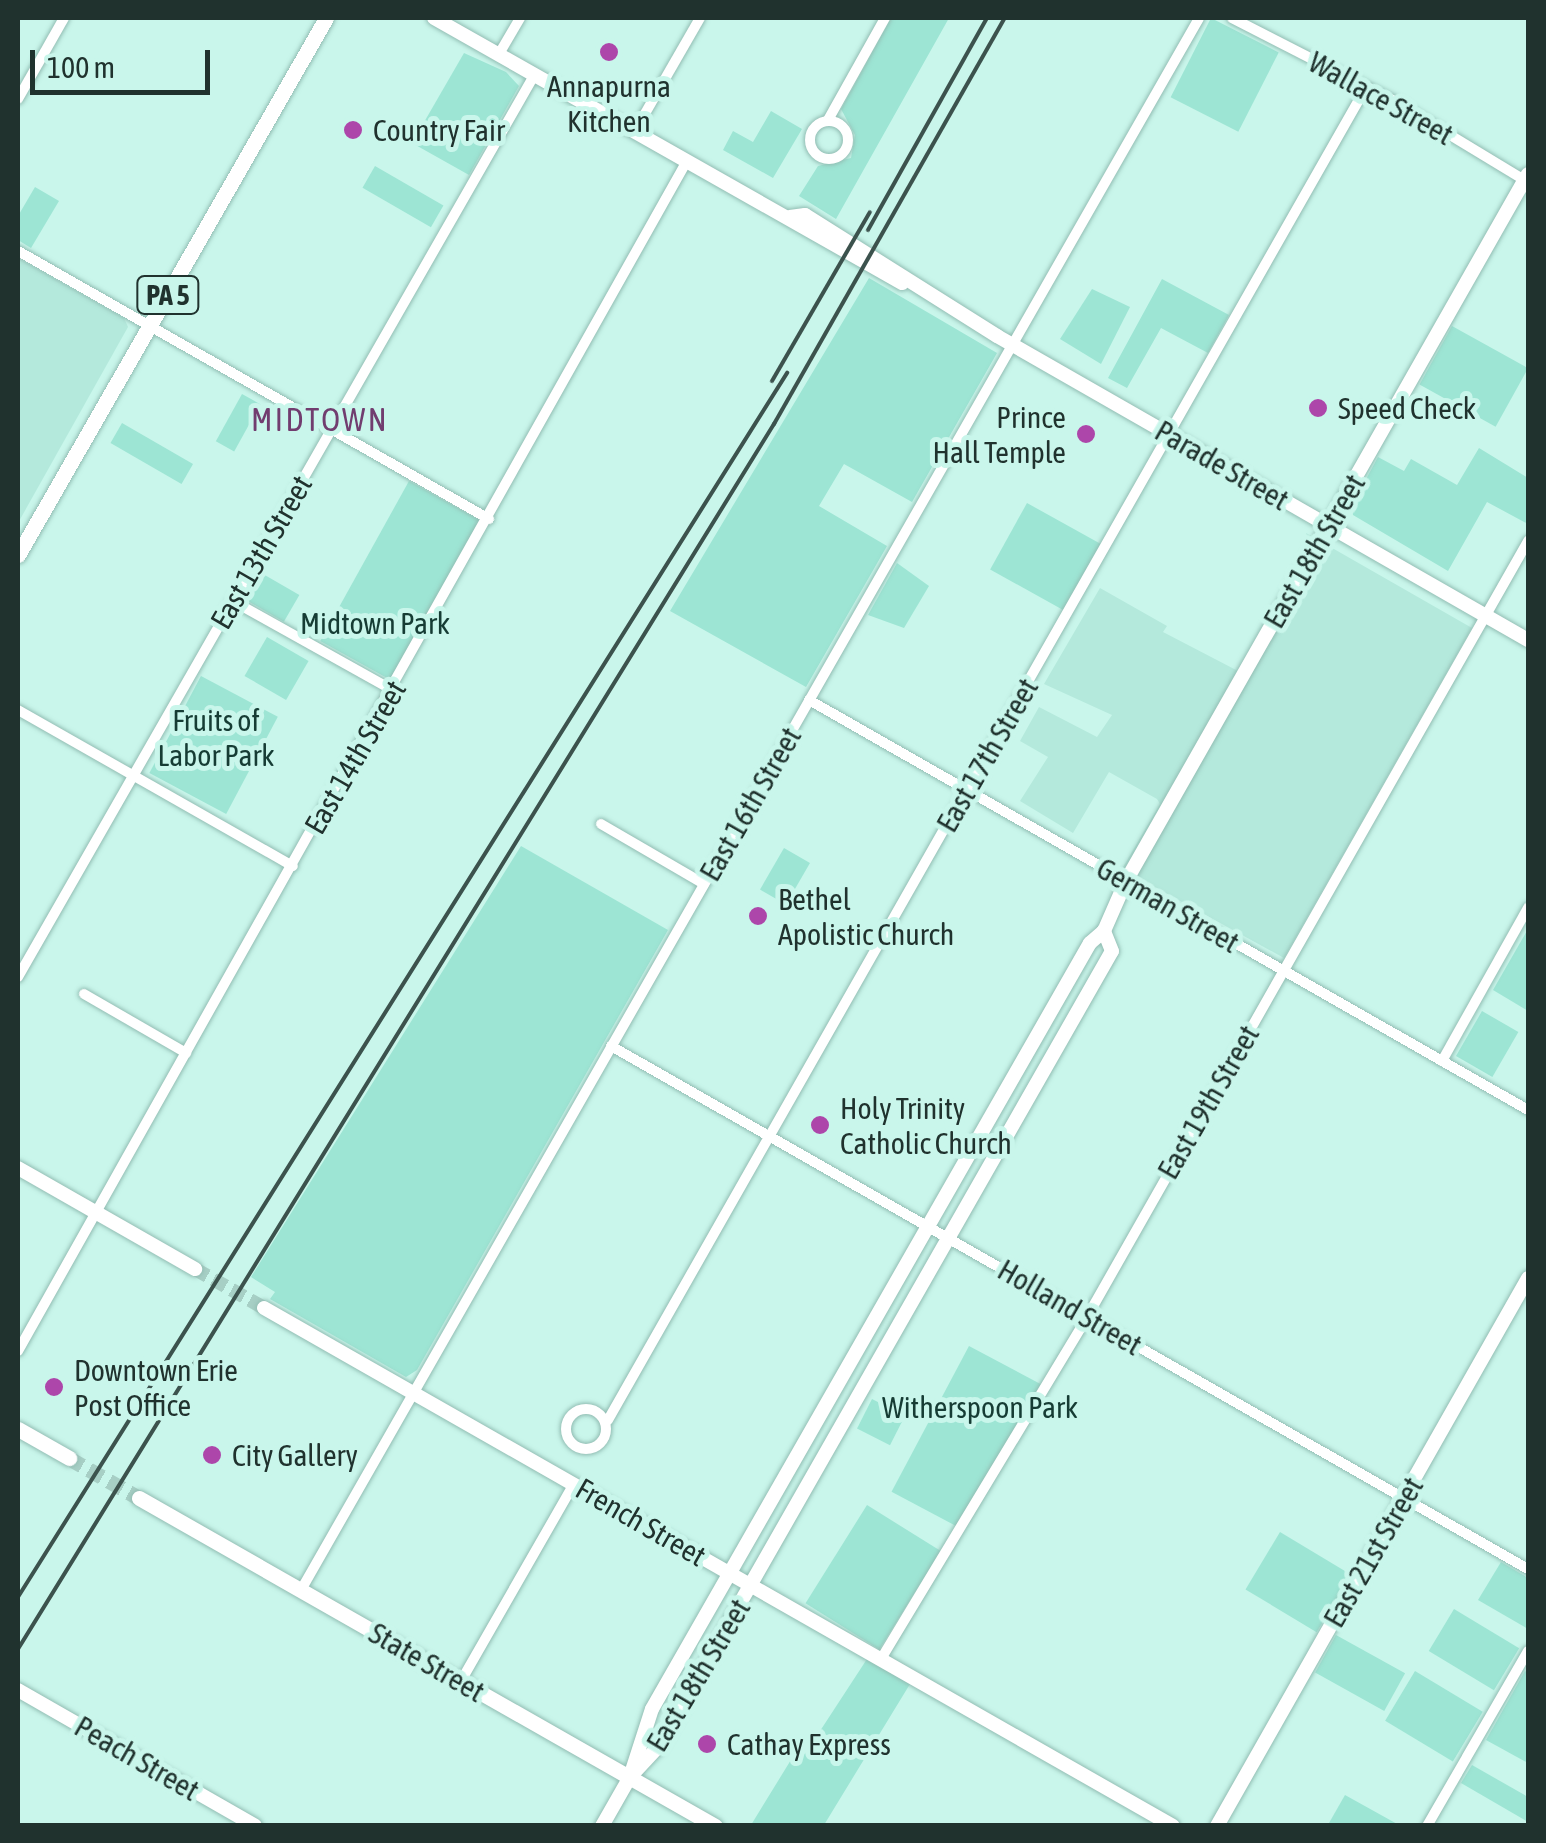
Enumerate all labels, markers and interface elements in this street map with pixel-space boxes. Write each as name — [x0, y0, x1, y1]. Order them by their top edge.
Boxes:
scale bar — [35, 30, 215, 92]
marker: Annapurna Kitchen — [598, 41, 620, 63]
street label: Wallace Street — [1303, 44, 1459, 152]
text: 100 m — [47, 50, 115, 84]
place label: Annapurna Kitchen — [547, 68, 671, 138]
place label: Country Fair — [373, 112, 505, 148]
marker: Country Fair — [342, 119, 364, 141]
road number: PA 5 — [136, 272, 200, 318]
place label: Speed Check — [1338, 390, 1476, 426]
marker: Speed Check — [1307, 397, 1329, 419]
place label: Prince Hall Temple — [933, 399, 1066, 470]
district label: MIDTOWN — [251, 401, 389, 439]
street label: Parade Street — [1149, 412, 1295, 518]
marker: Prince Hall Temple — [1075, 423, 1097, 445]
street label: East 18th Street — [1256, 468, 1372, 634]
street label: East 13th Street — [203, 469, 319, 635]
park label: Midtown Park — [300, 605, 450, 641]
street label: East 17th Street — [929, 672, 1045, 838]
street label: East 14th Street — [297, 674, 413, 840]
park label: Fruits of Labor Park — [158, 702, 274, 772]
street label: East 16th Street — [692, 721, 808, 887]
street label: German Street — [1090, 850, 1246, 960]
place label: Bethel Apolistic Church — [778, 881, 954, 952]
marker: Bethel Apolistic Church — [747, 905, 769, 927]
street label: East 19th Street — [1150, 1019, 1266, 1185]
place label: Holy Trinity Catholic Church — [840, 1090, 1012, 1160]
marker: Holy Trinity Catholic Church — [809, 1114, 831, 1136]
street label: Holland Street — [992, 1251, 1148, 1363]
place label: Downtown Erie Post Office — [74, 1352, 238, 1422]
marker: Downtown Erie Post Office — [43, 1376, 65, 1398]
park label: Witherspoon Park — [882, 1389, 1078, 1425]
place label: City Gallery — [232, 1437, 358, 1473]
marker: City Gallery — [201, 1444, 223, 1466]
street label: French Street — [570, 1470, 712, 1574]
street label: East 21st Street — [1316, 1471, 1430, 1633]
street label: East 18th Street — [638, 1592, 758, 1758]
street label: State Street — [363, 1615, 491, 1709]
street label: Peach Street — [68, 1708, 206, 1808]
place label: Cathay Express — [727, 1726, 891, 1762]
marker: Cathay Express — [696, 1733, 718, 1755]

